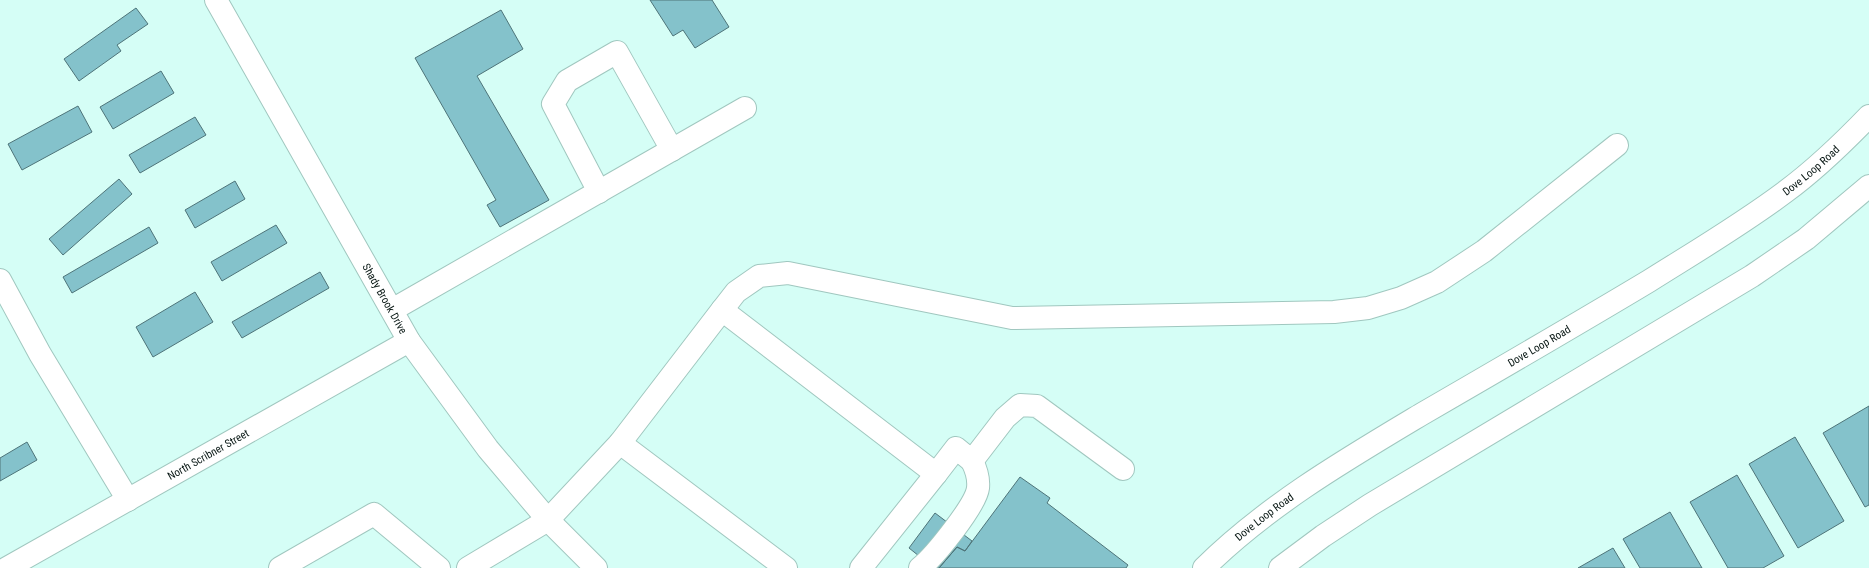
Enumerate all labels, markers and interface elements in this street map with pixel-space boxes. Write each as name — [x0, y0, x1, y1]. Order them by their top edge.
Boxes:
street label: Dove Loop Road — [1780, 143, 1842, 198]
street label: Shady Brook Drive — [360, 261, 410, 336]
street label: Dove Loop Road — [1505, 323, 1573, 369]
street label: North Scribner Street — [165, 426, 251, 483]
street label: Dove Loop Road — [1232, 490, 1296, 543]

